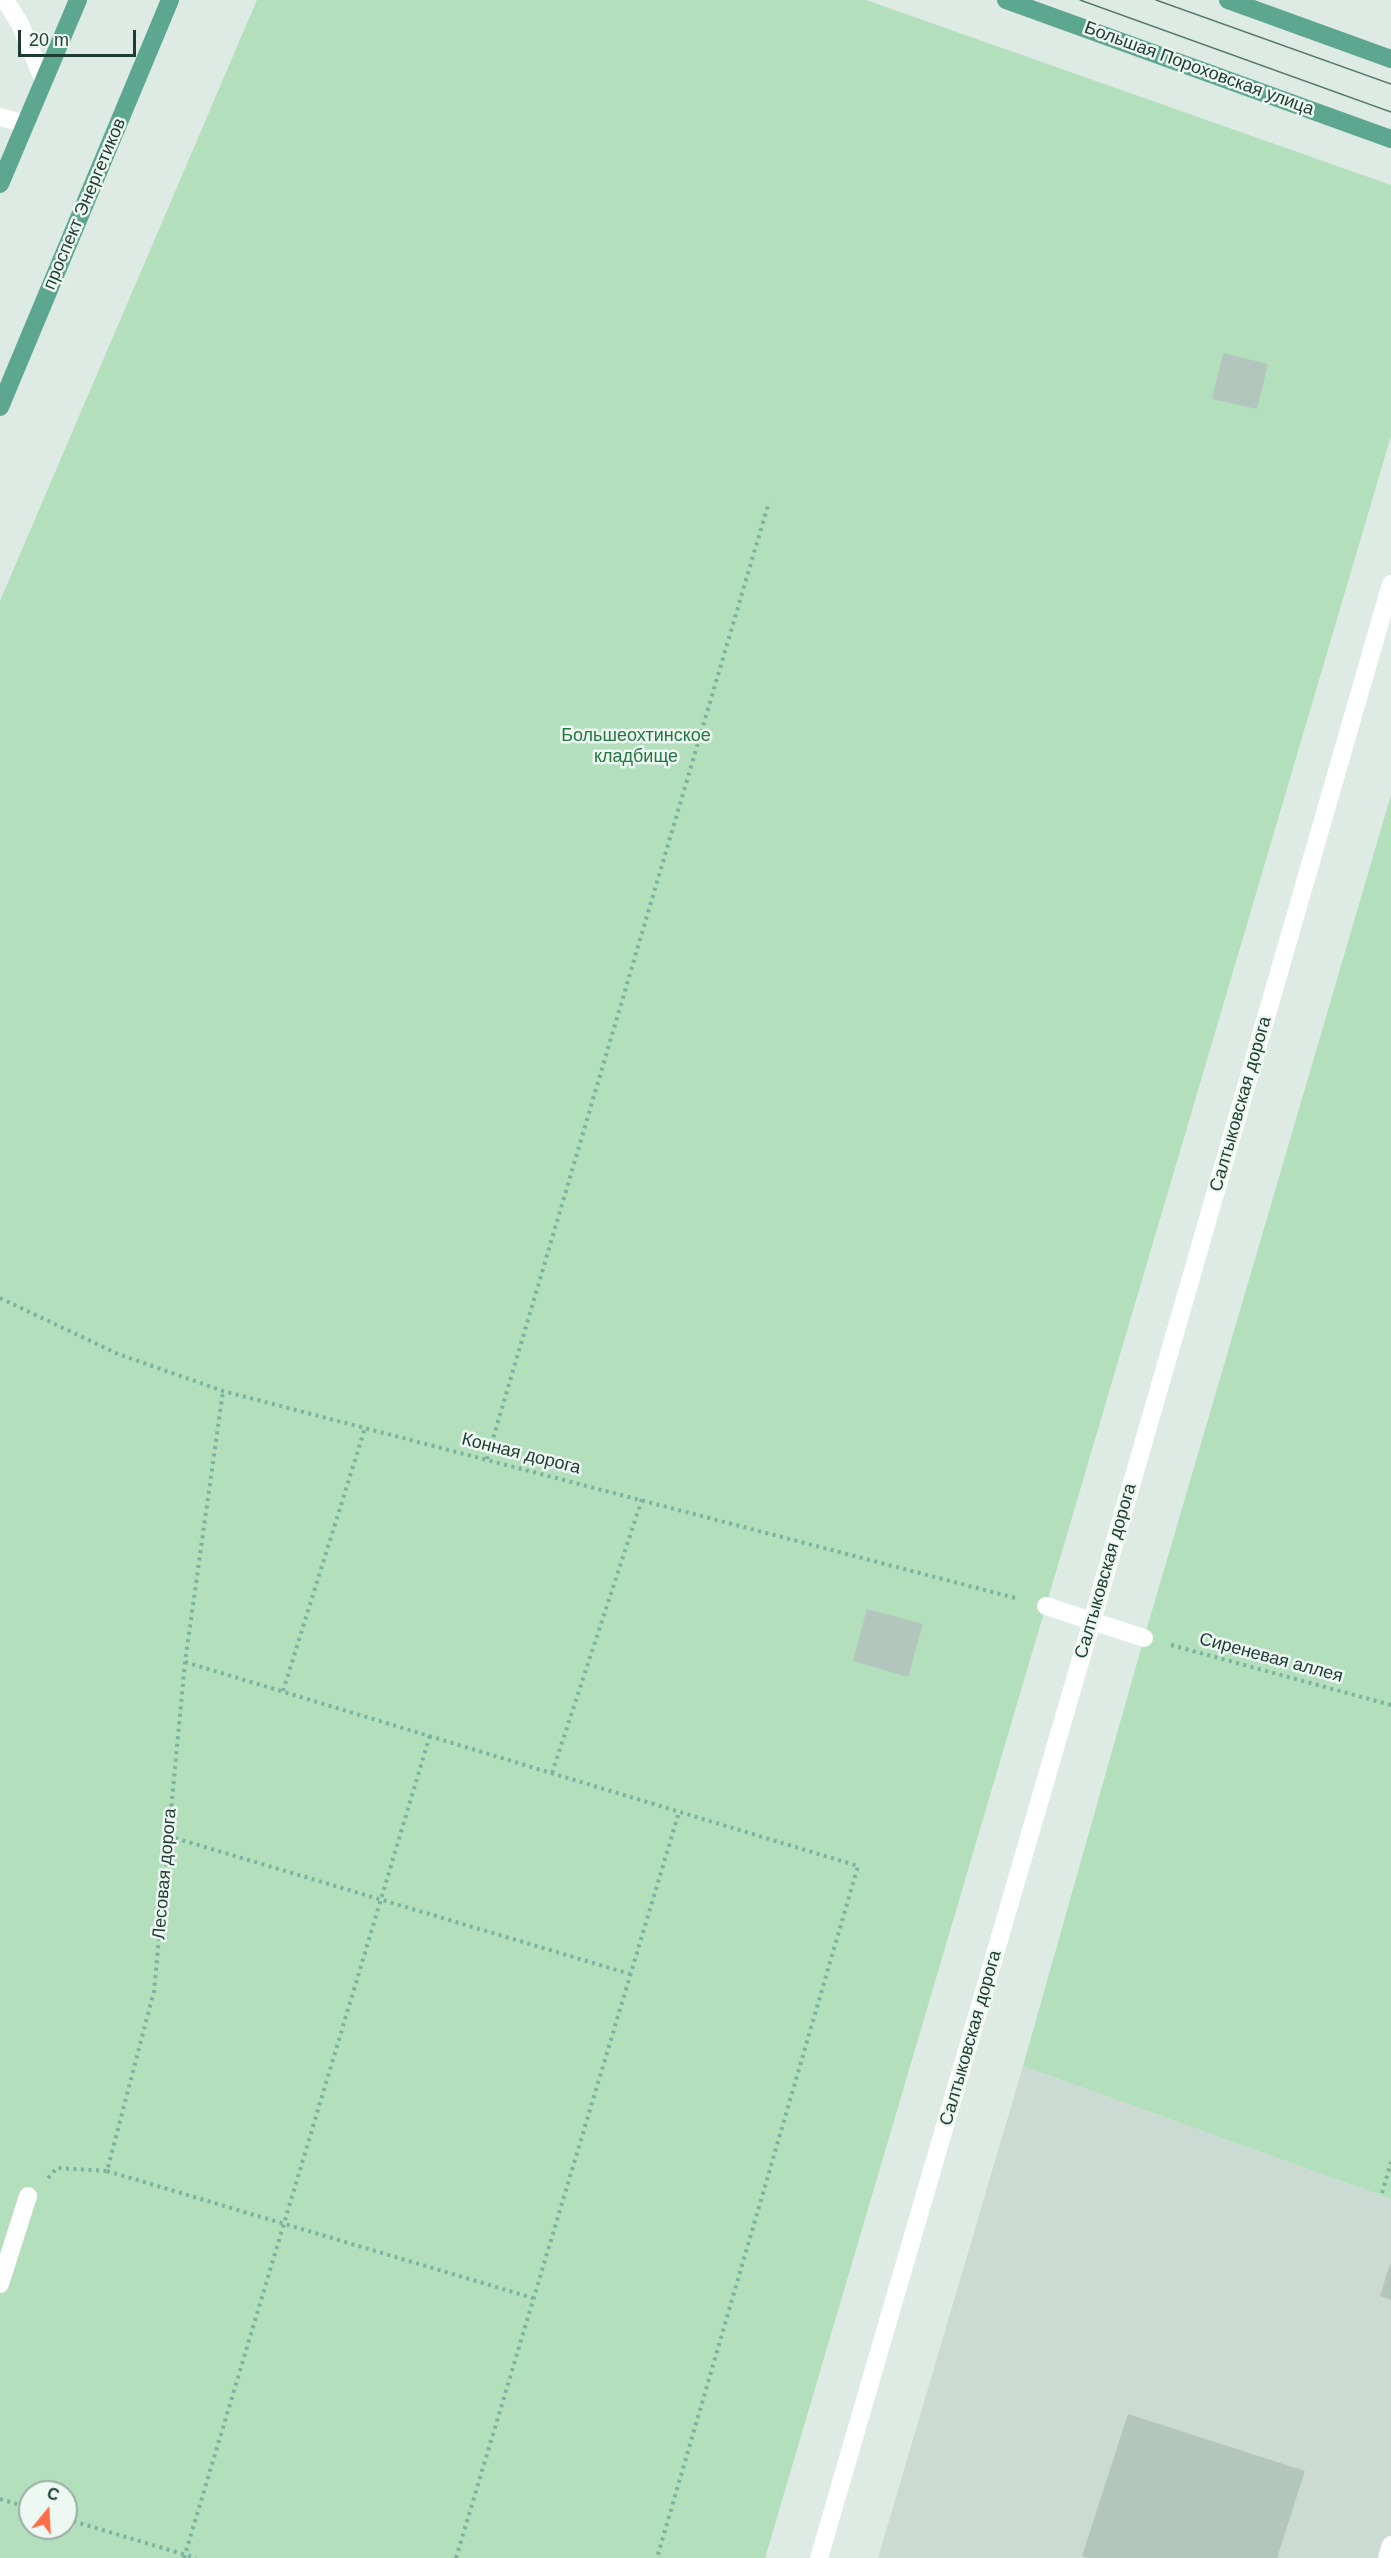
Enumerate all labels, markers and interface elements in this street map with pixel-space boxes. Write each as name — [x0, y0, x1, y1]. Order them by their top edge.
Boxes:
street label: Большая Пороховская улица — [1081, 17, 1317, 121]
scale bar — [21, 18, 140, 56]
text: 20 m — [29, 30, 69, 50]
street label: проспект Энергетиков — [39, 115, 131, 293]
park label: Большеохтинское кладбище — [561, 725, 711, 768]
street label: Салтыковская дорога — [1206, 1014, 1276, 1194]
street label: Конная дорога — [459, 1429, 583, 1479]
street label: Салтыковская дорога — [1071, 1481, 1141, 1661]
street label: Сиреневая аллея — [1197, 1628, 1345, 1688]
street label: Лесовая дорога — [148, 1807, 182, 1941]
street label: Салтыковская дорога — [936, 1948, 1006, 2128]
north arrow — [18, 2480, 78, 2540]
text: С — [45, 2484, 61, 2504]

